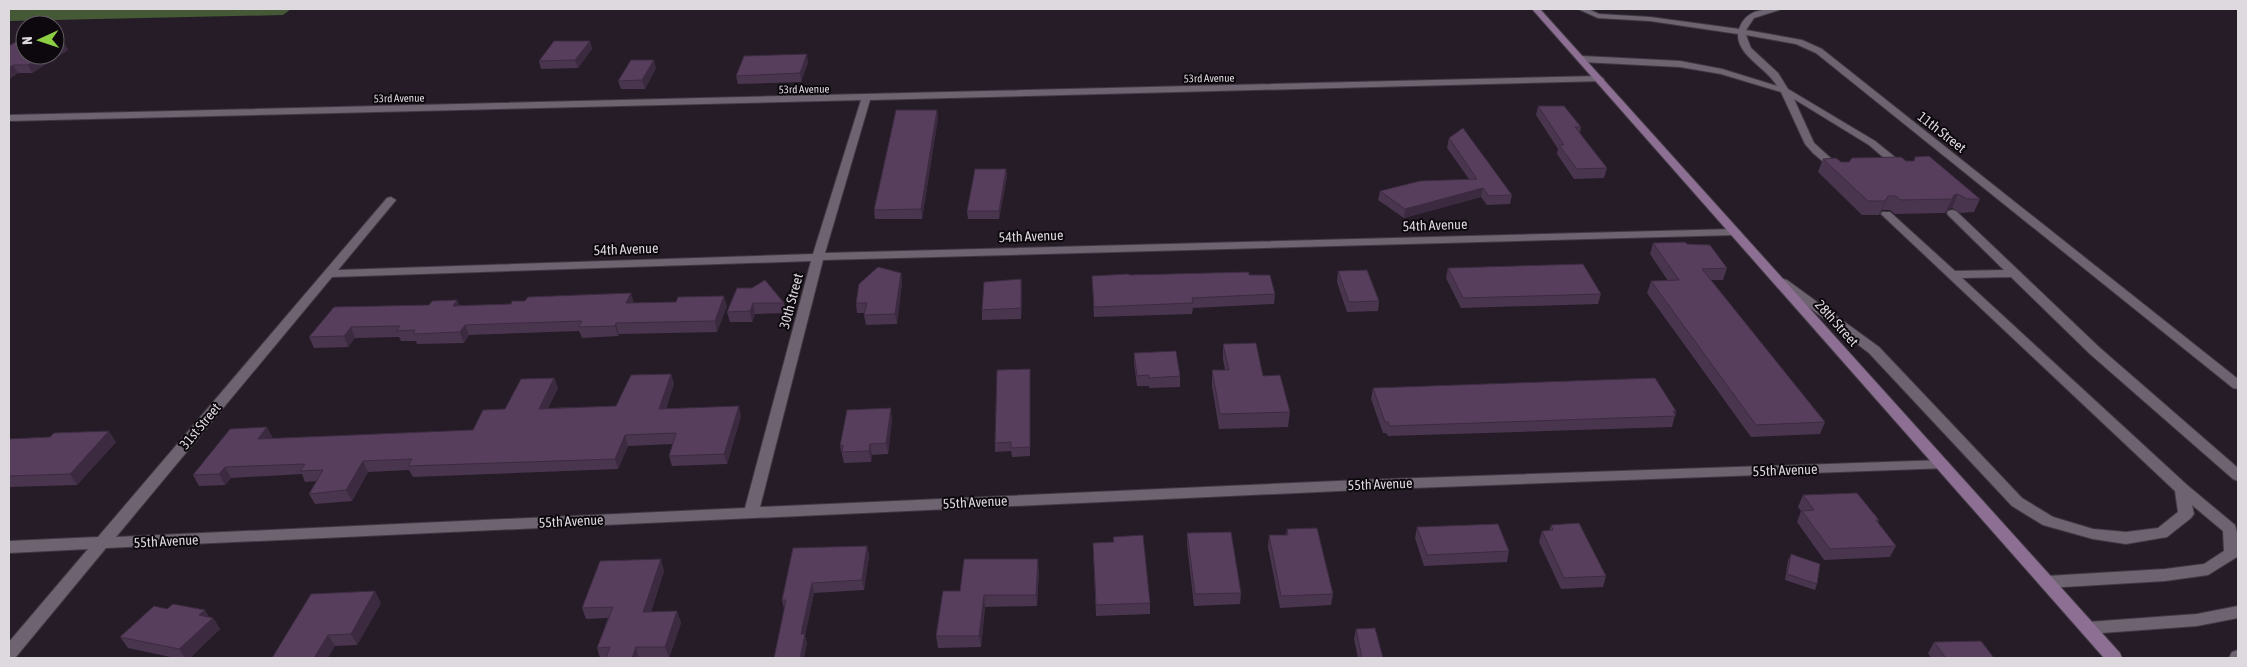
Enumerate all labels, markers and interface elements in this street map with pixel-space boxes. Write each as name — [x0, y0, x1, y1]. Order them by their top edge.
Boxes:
north arrow — [15, 15, 65, 65]
text: N — [19, 36, 35, 45]
street label: 53rd Avenue — [1184, 72, 1234, 84]
street label: 53rd Avenue — [779, 83, 829, 95]
street label: 53rd Avenue — [374, 92, 424, 104]
street label: 11th Street — [1915, 108, 1969, 156]
street label: 54th Avenue — [1402, 216, 1468, 234]
street label: 54th Avenue — [998, 227, 1064, 245]
street label: 54th Avenue — [593, 240, 659, 258]
street label: 30th Street — [776, 272, 806, 330]
street label: 28th Street — [1812, 297, 1862, 349]
street label: 31st Street — [176, 400, 224, 452]
street label: 55th Avenue — [1752, 461, 1818, 479]
street label: 55th Avenue — [1347, 475, 1413, 493]
street label: 55th Avenue — [942, 492, 1008, 512]
street label: 55th Avenue — [538, 511, 604, 531]
street label: 55th Avenue — [133, 531, 199, 551]

